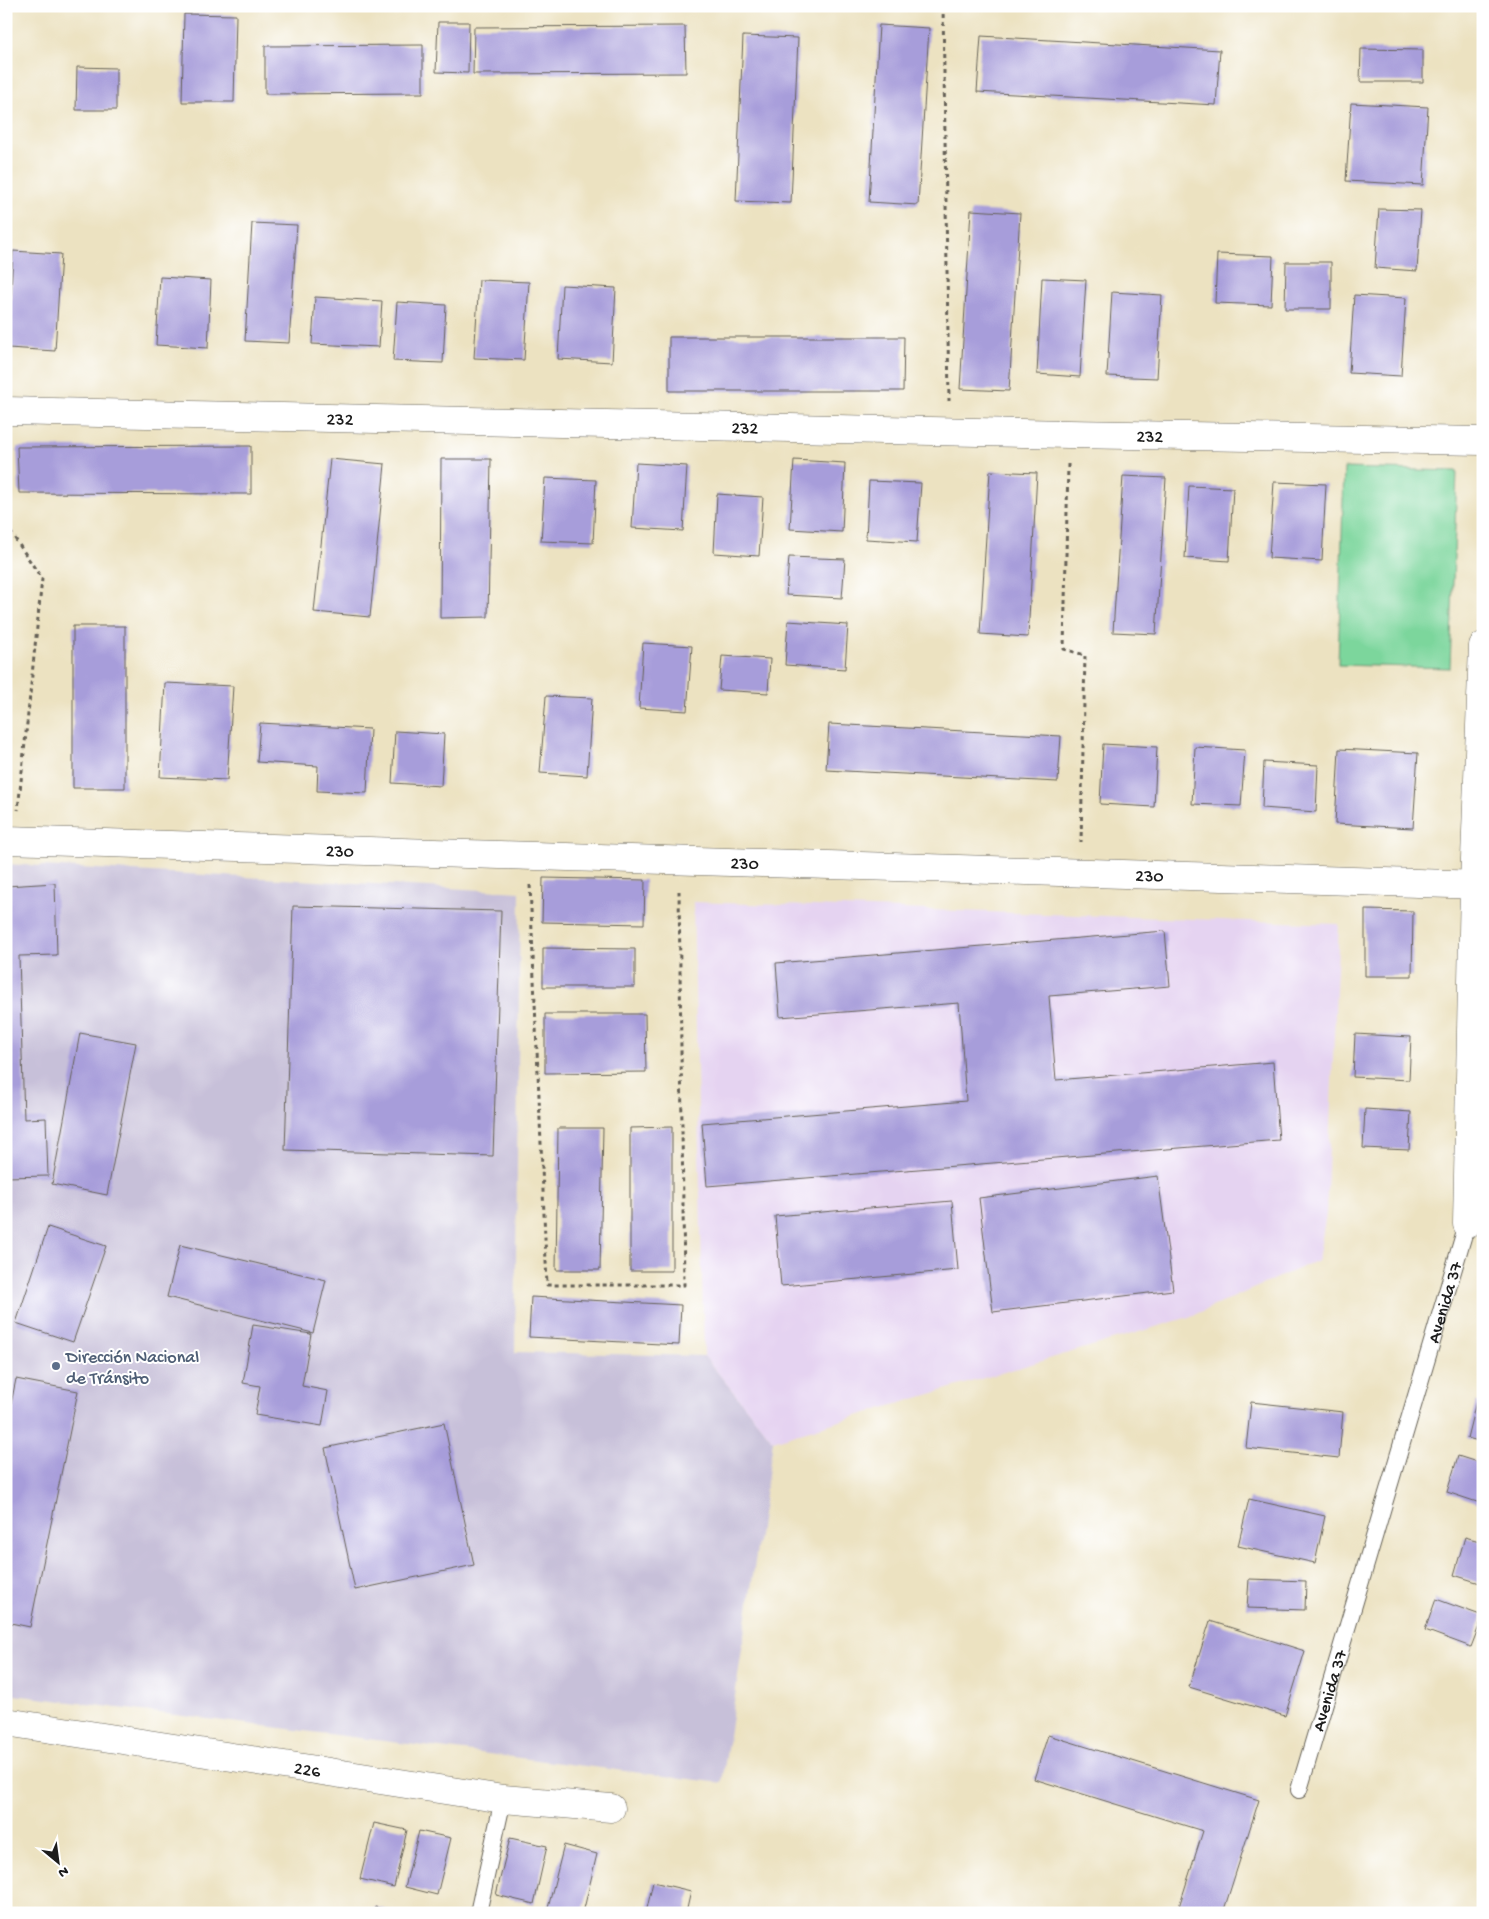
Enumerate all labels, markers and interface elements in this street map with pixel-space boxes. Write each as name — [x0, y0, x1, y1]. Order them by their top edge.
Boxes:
street label: 232 — [326, 410, 354, 432]
street label: 232 — [731, 419, 759, 440]
street label: 232 — [1136, 427, 1164, 449]
street label: 230 — [325, 842, 354, 864]
street label: 230 — [730, 854, 759, 876]
street label: 230 — [1135, 866, 1164, 888]
street label: Avenida 37 — [1424, 1259, 1468, 1346]
place label: Dirección Nacional de Tránsito — [65, 1348, 199, 1390]
marker: Dirección Nacional de Tránsito — [50, 1360, 62, 1372]
street label: Avenida 37 — [1309, 1647, 1353, 1734]
street label: 226 — [292, 1759, 323, 1784]
north arrow — [32, 1836, 82, 1886]
text: N — [55, 1862, 71, 1881]

